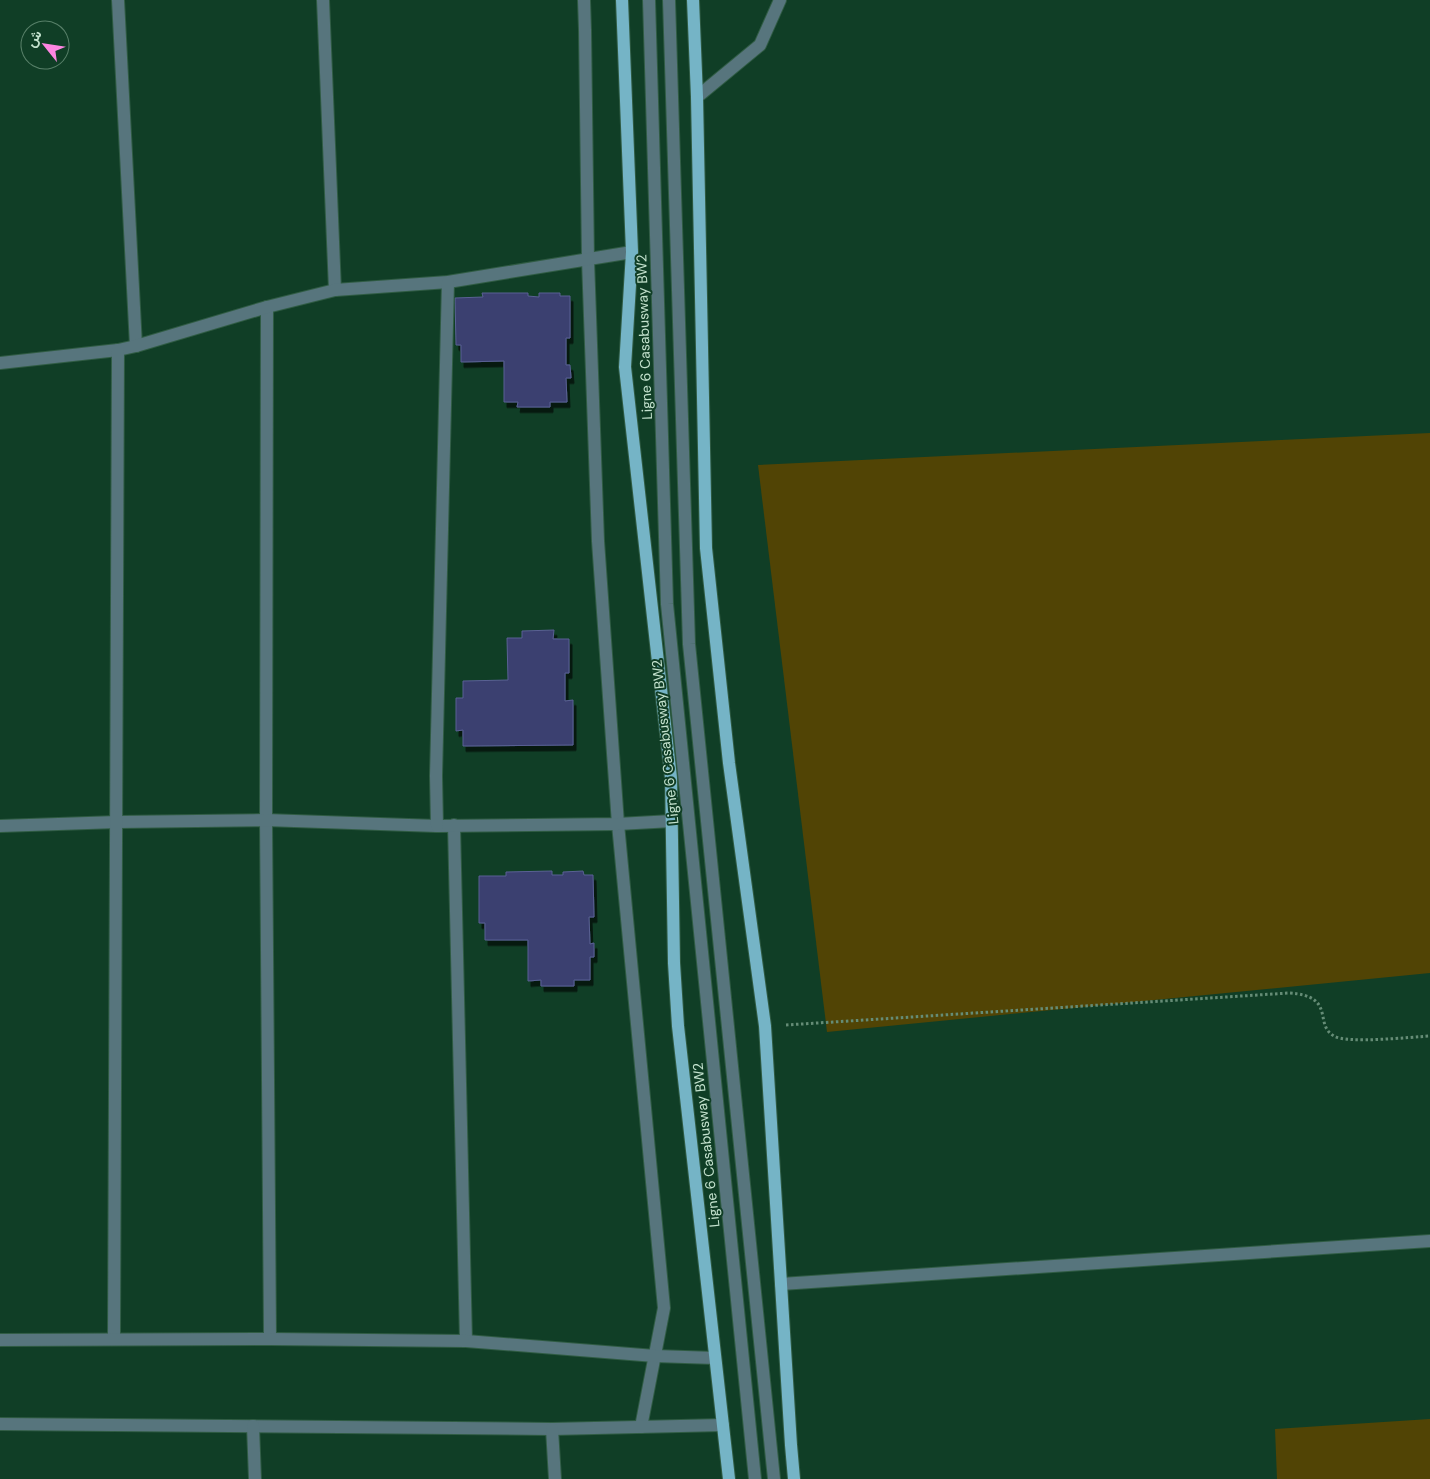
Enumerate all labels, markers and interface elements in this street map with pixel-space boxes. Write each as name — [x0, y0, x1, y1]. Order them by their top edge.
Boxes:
north arrow — [20, 20, 70, 70]
text: ش — [22, 27, 46, 50]
street label: Ligne 6 Casabusway BW2 — [632, 254, 656, 420]
street label: Ligne 6 Casabusway BW2 — [647, 659, 683, 825]
street label: Ligne 6 Casabusway BW2 — [688, 1062, 724, 1228]

